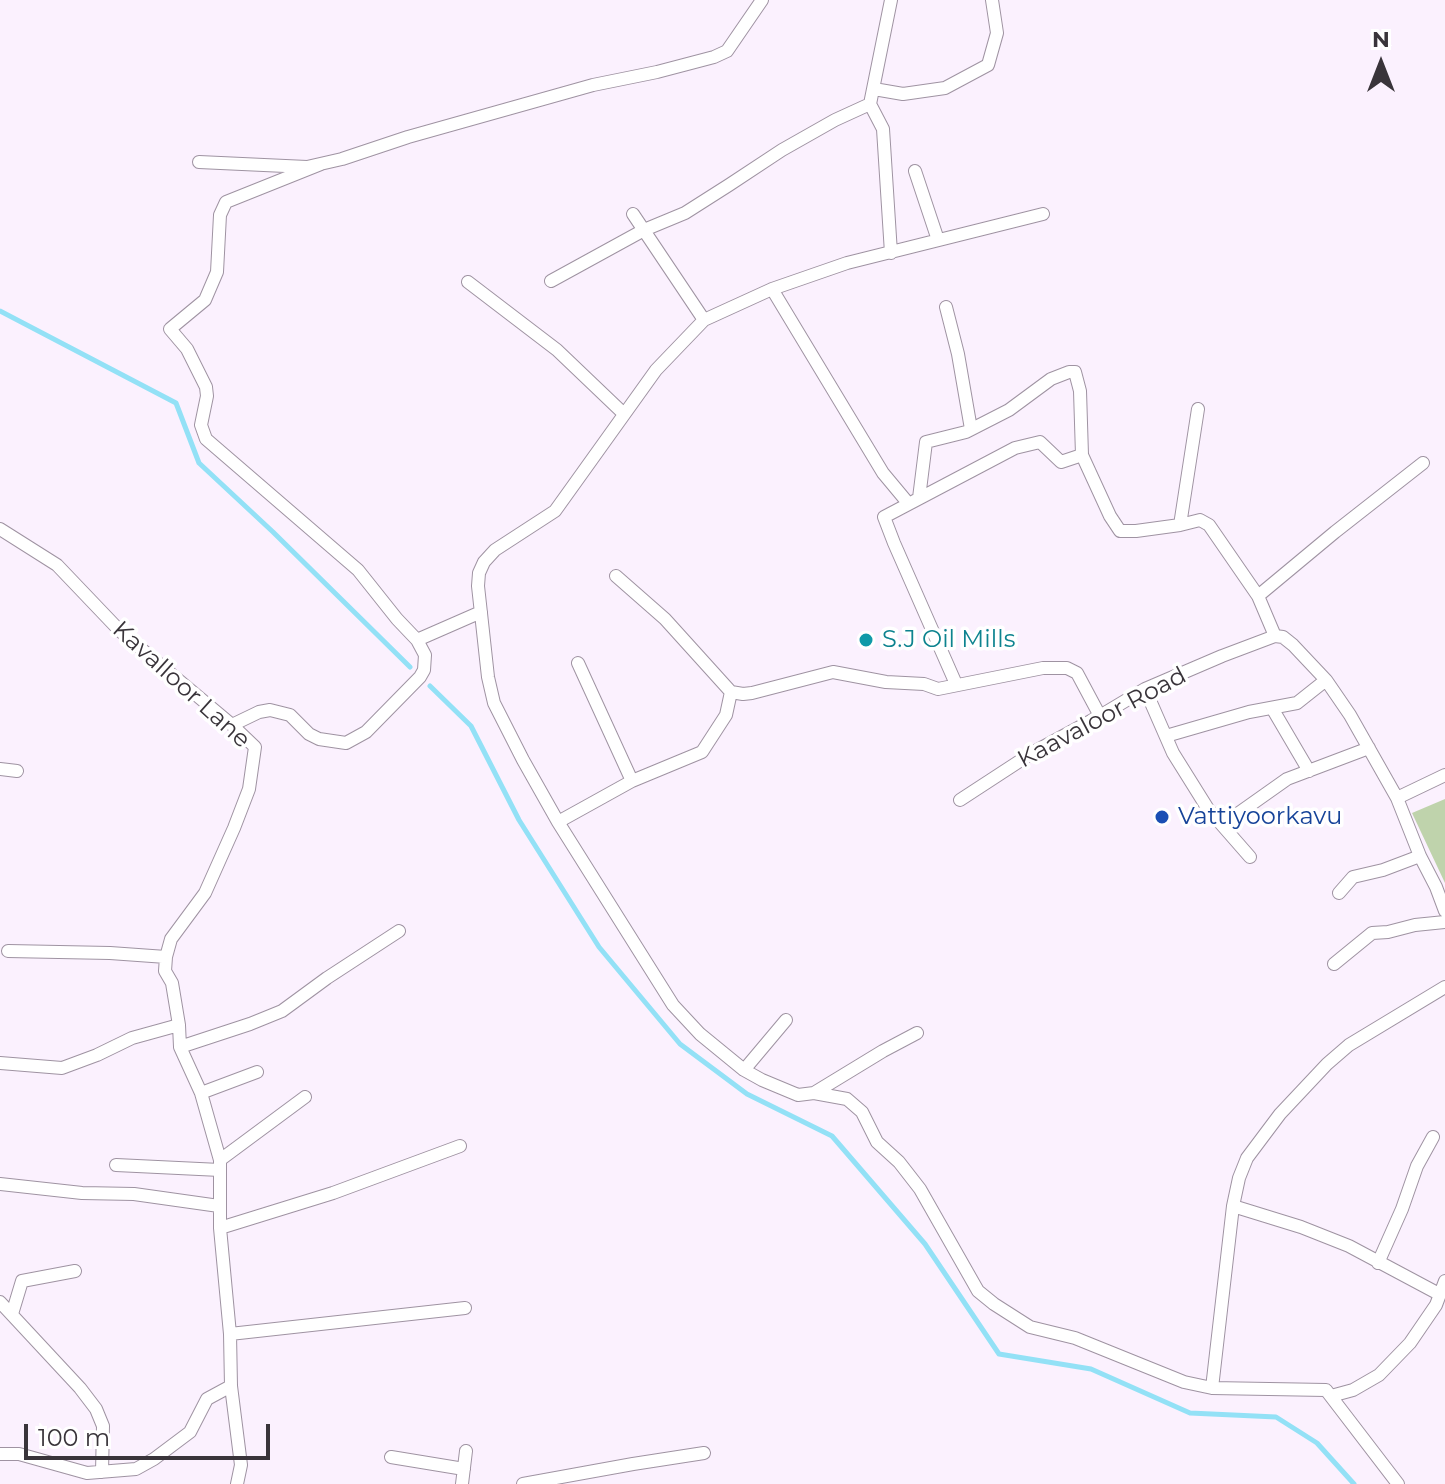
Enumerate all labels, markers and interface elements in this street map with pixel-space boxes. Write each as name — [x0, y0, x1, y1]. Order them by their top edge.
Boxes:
north arrow — [1341, 24, 1421, 104]
text: N — [1372, 26, 1390, 53]
street label: Kavalloor Lane — [106, 616, 256, 754]
place label: S.J Oil Mills — [882, 626, 1015, 654]
marker: S.J Oil Mills — [857, 631, 875, 649]
street label: Kaavaloor Road — [1013, 661, 1191, 775]
place label: Vattiyoorkavu — [1178, 803, 1342, 831]
marker: Vattiyoorkavu — [1153, 808, 1171, 826]
scale bar — [28, 1408, 274, 1458]
text: 100 m — [38, 1423, 110, 1452]

